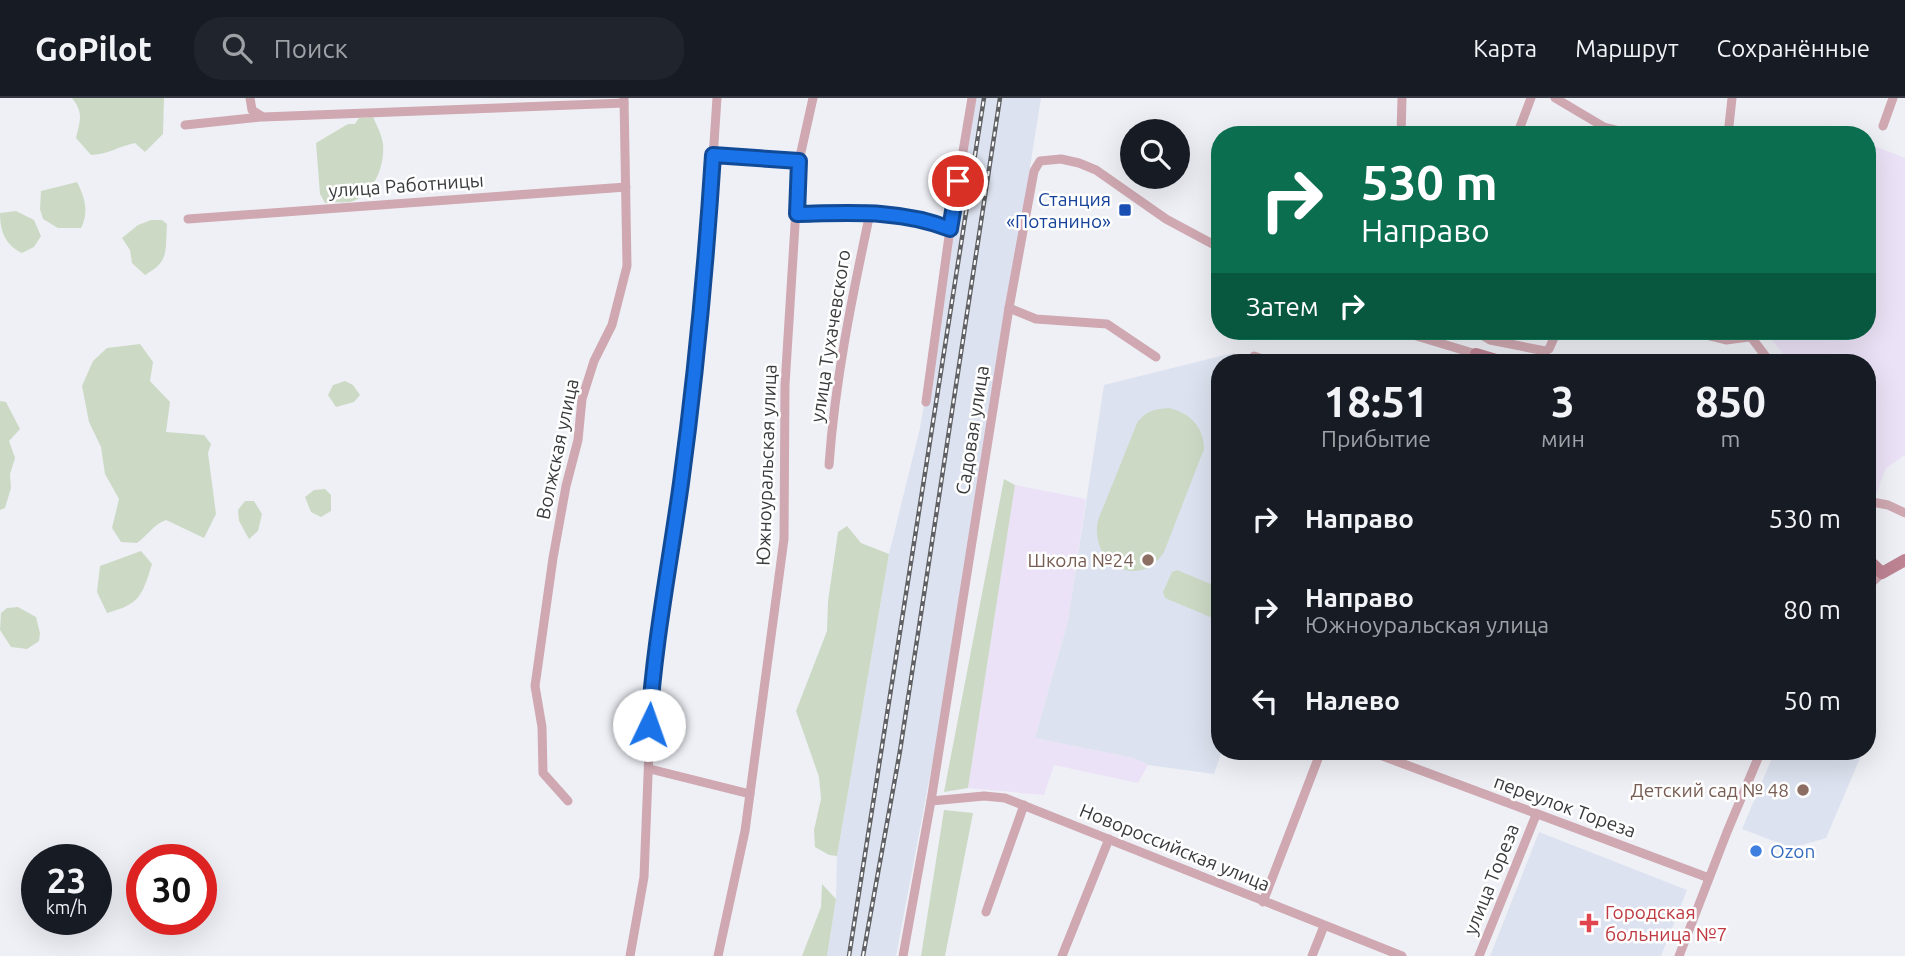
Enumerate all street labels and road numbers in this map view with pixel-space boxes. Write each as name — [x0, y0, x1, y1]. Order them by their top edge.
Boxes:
street label: улица Работницы — [328, 169, 484, 201]
street label: улица Тухачевского — [805, 248, 855, 424]
street label: Южноуральская улица — [751, 364, 781, 566]
street label: Садовая улица — [951, 364, 993, 496]
street label: Волжская улица — [531, 377, 583, 521]
street label: переулок Тореза — [1491, 770, 1639, 842]
street label: Новороссийская улица — [1077, 799, 1273, 895]
street label: улица Тореза — [1459, 820, 1523, 938]

